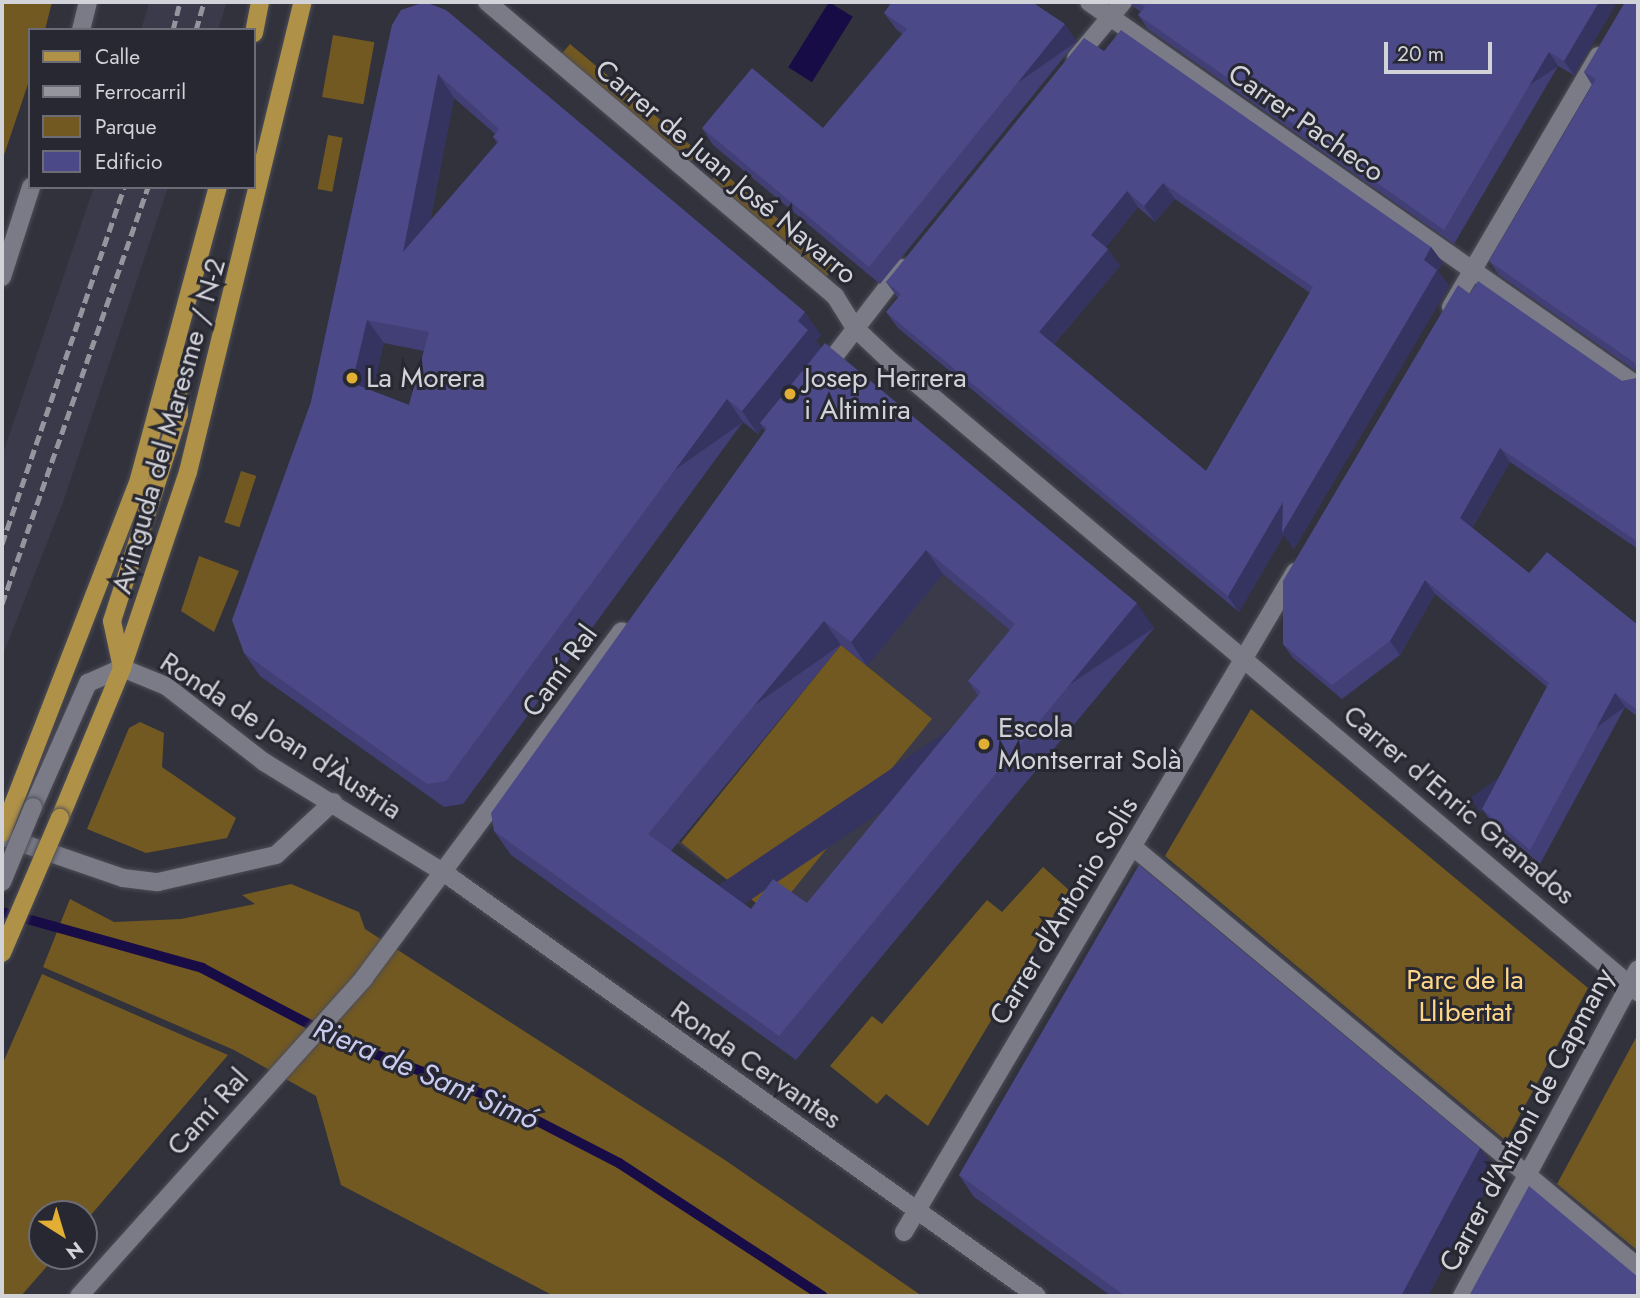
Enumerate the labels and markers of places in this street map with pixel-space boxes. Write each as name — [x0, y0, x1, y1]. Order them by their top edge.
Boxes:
place label: La Morera — [366, 361, 485, 395]
place label: Josep Herrera i Altimira — [804, 361, 967, 427]
marker: La Morera — [344, 370, 360, 386]
marker: Josep Herrera i Altimira — [782, 386, 798, 402]
place label: Escola Montserrat Solà — [998, 711, 1182, 777]
marker: Escola Montserrat Solà — [976, 736, 992, 752]

